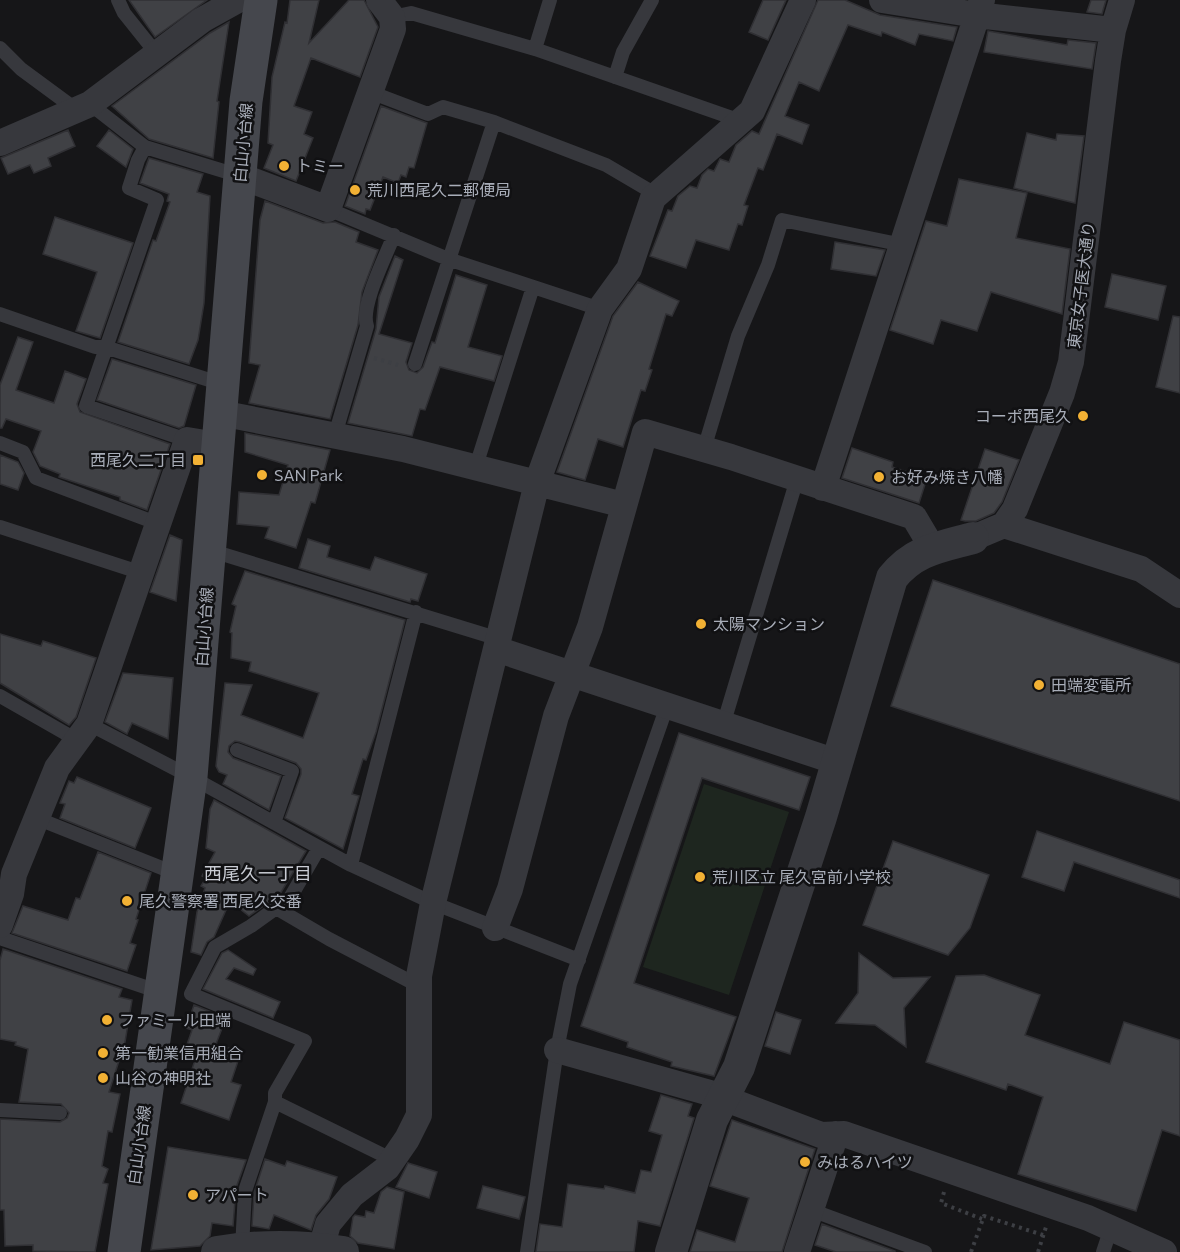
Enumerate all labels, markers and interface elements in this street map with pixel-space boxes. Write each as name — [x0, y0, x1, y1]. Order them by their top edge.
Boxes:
street label: 白山小台線 — [230, 102, 255, 184]
place label: トミー — [296, 156, 344, 175]
marker: トミー — [277, 159, 291, 173]
place label: 荒川西尾久二郵便局 — [367, 180, 511, 199]
marker: 荒川西尾久二郵便局 — [348, 183, 362, 197]
street label: 東京女子医大通り — [1063, 220, 1098, 350]
place label: コーポ西尾久 — [975, 406, 1071, 425]
marker: コーポ西尾久 — [1076, 409, 1090, 423]
place label: 西尾久二丁目 — [90, 450, 186, 469]
marker: 西尾久二丁目 — [191, 453, 205, 467]
place label: SAN Park — [274, 465, 343, 484]
place label: お好み焼き八幡 — [891, 467, 1003, 486]
marker: SAN Park — [255, 468, 269, 482]
marker: お好み焼き八幡 — [872, 470, 886, 484]
street label: 白山小台線 — [191, 586, 216, 668]
place label: 太陽マンション — [713, 614, 825, 633]
marker: 太陽マンション — [694, 617, 708, 631]
place label: 田端変電所 — [1051, 675, 1131, 694]
marker: 田端変電所 — [1032, 678, 1046, 692]
district label: 西尾久一丁目 — [204, 862, 312, 884]
place label: 荒川区立 尾久宮前小学校 — [712, 867, 891, 886]
marker: 荒川区立 尾久宮前小学校 — [693, 870, 707, 884]
place label: 尾久警察署 西尾久交番 — [139, 891, 302, 910]
marker: 尾久警察署 西尾久交番 — [120, 894, 134, 908]
place label: ファミール田端 — [119, 1010, 231, 1029]
marker: ファミール田端 — [100, 1013, 114, 1027]
place label: 第一勧業信用組合 — [115, 1043, 243, 1062]
marker: 第一勧業信用組合 — [96, 1046, 110, 1060]
place label: 山谷の神明社 — [115, 1068, 211, 1087]
marker: 山谷の神明社 — [96, 1071, 110, 1085]
street label: 白山小台線 — [124, 1104, 153, 1186]
place label: みはるハイツ — [817, 1152, 913, 1171]
marker: みはるハイツ — [798, 1155, 812, 1169]
place label: アパート — [205, 1185, 269, 1204]
marker: アパート — [186, 1188, 200, 1202]

